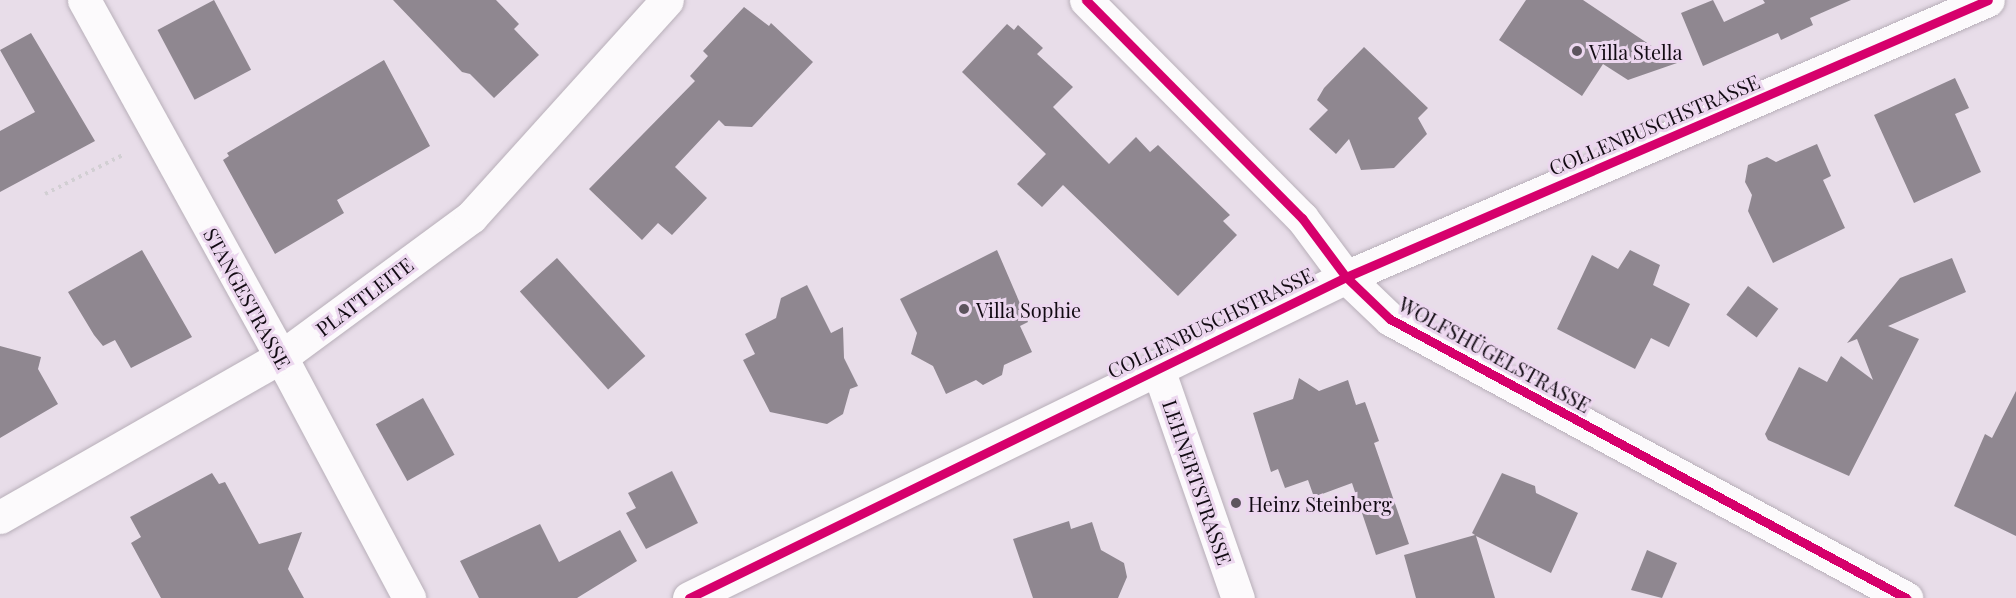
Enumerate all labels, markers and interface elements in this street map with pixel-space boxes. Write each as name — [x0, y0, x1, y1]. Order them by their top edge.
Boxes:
place label: Villa Stella — [1589, 39, 1683, 63]
marker: Villa Stella — [1570, 44, 1584, 58]
street label: COLLENBUSCHSTRASSE — [1545, 69, 1763, 179]
street label: STANGESTRASSE — [199, 223, 297, 373]
street label: PLATTLEITE — [311, 252, 417, 340]
street label: COLLENBUSCHSTRASSE — [1103, 262, 1317, 382]
street label: WOLFSHÜGELSTRASSE — [1395, 291, 1595, 417]
place label: Villa Sophie — [976, 297, 1081, 321]
marker: Villa Sophie — [957, 302, 971, 316]
street label: LEHNERTSTRASSE — [1158, 396, 1238, 568]
place label: Heinz Steinberg — [1248, 491, 1392, 515]
marker: Heinz Steinberg — [1229, 496, 1243, 510]

